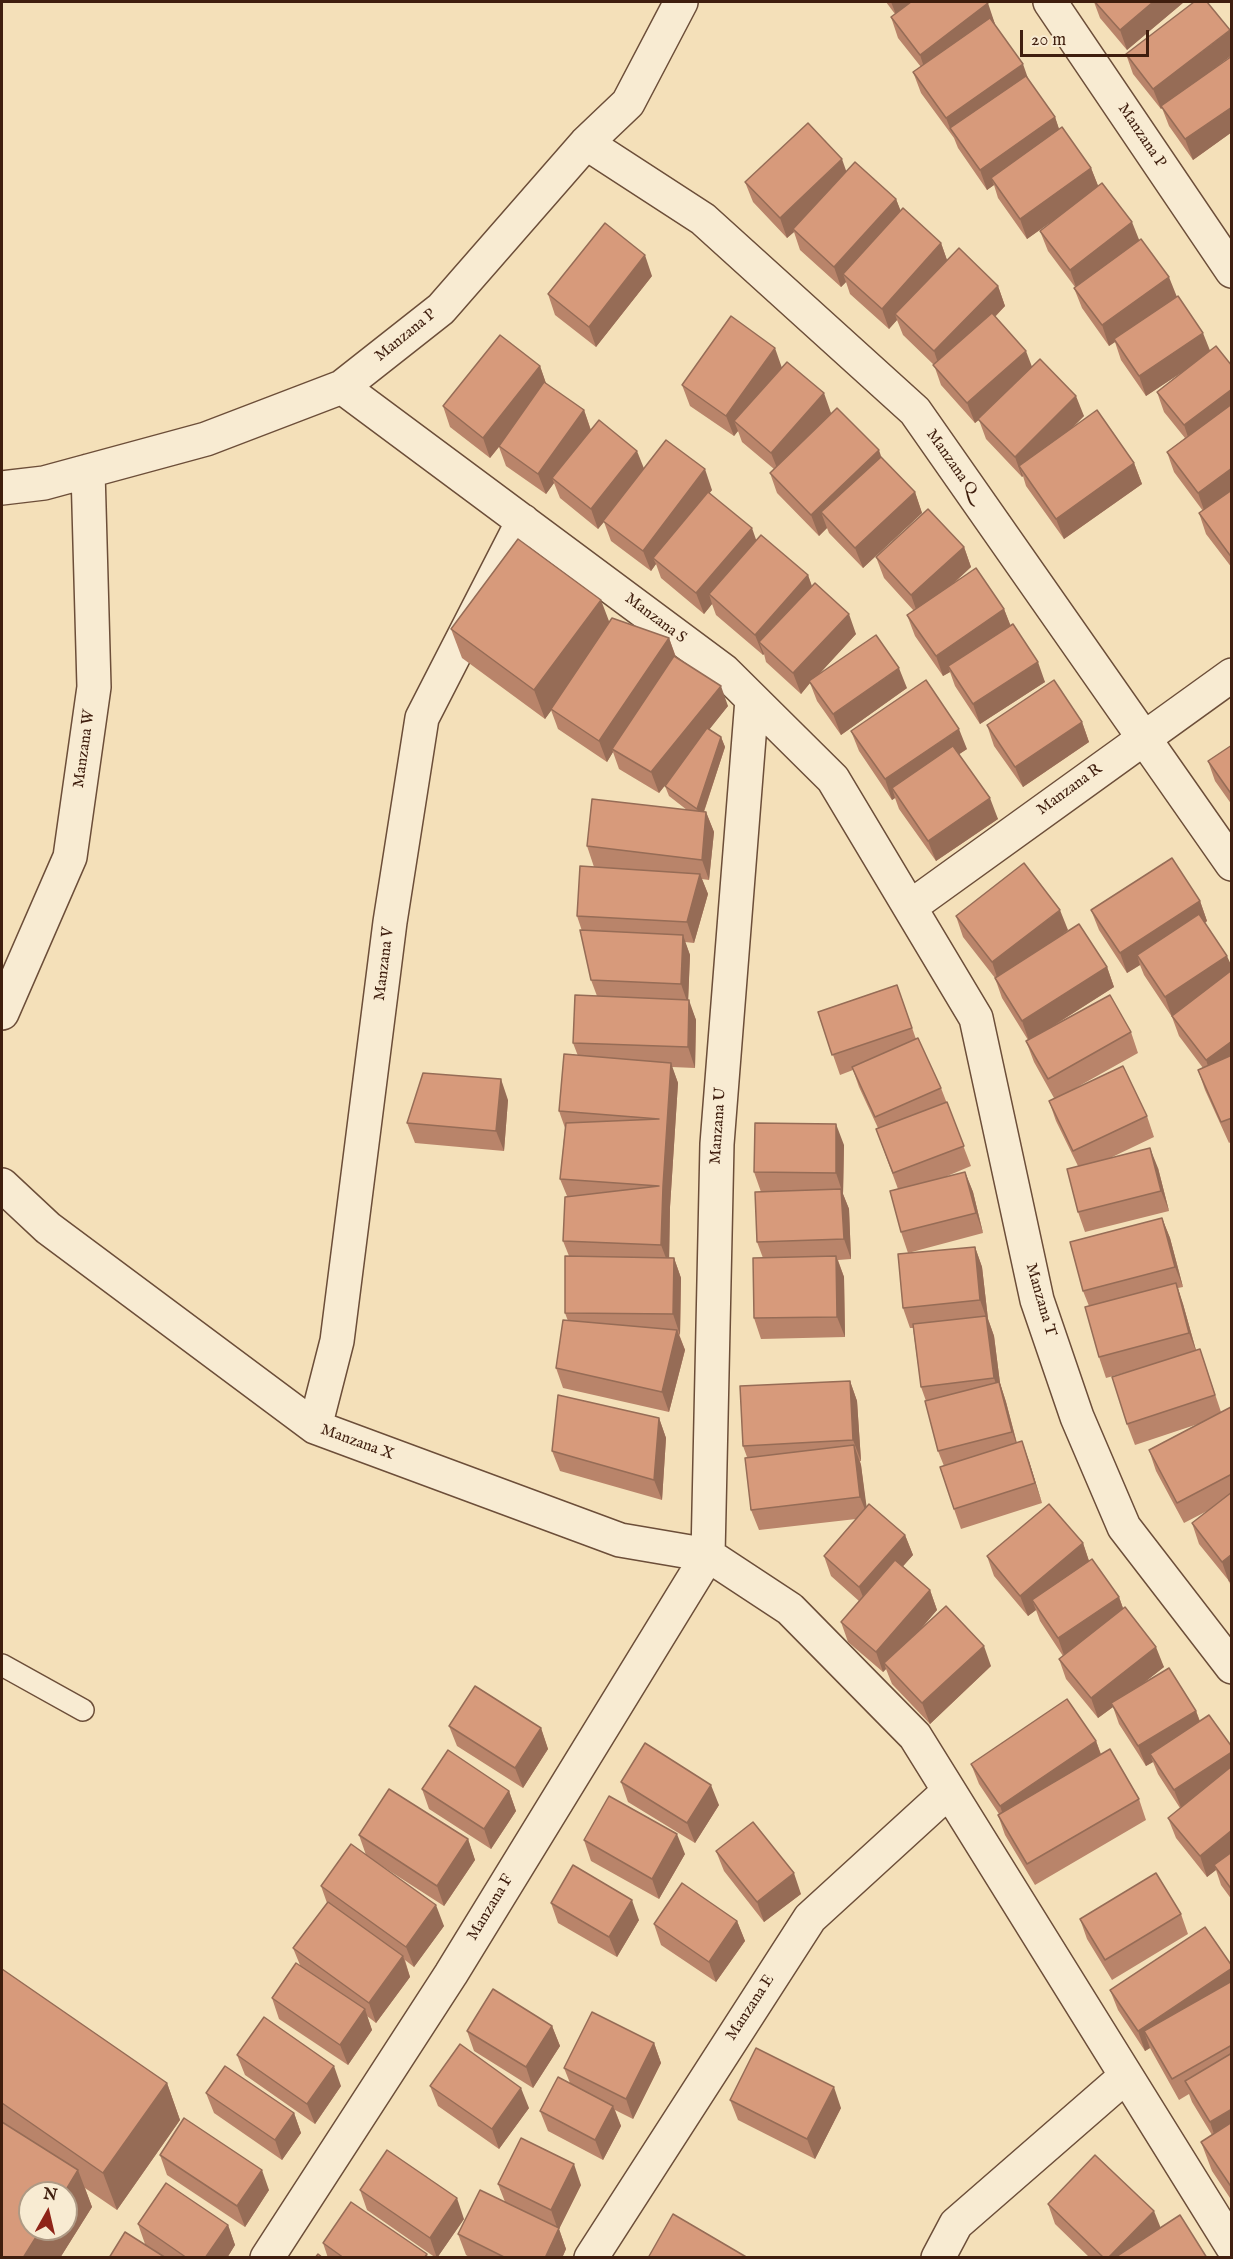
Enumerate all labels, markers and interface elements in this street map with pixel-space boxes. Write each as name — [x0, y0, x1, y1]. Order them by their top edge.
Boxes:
scale bar — [1023, 18, 1152, 56]
text: 20 m — [1031, 29, 1066, 52]
street label: Manzana P — [1113, 100, 1169, 172]
street label: Manzana P — [372, 306, 440, 366]
street label: Manzana Q — [921, 426, 981, 500]
street label: Manzana S — [620, 590, 690, 648]
street label: Manzana W — [70, 709, 100, 789]
street label: Manzana R — [1034, 760, 1106, 820]
street label: Manzana V — [371, 926, 399, 1002]
street label: Manzana U — [707, 1087, 731, 1165]
street label: Manzana T — [1020, 1261, 1060, 1339]
street label: Manzana X — [318, 1421, 396, 1465]
street label: Manzana F — [464, 1871, 518, 1945]
street label: Manzana E — [723, 1971, 779, 2045]
north arrow — [18, 2181, 78, 2241]
text: N — [42, 2184, 58, 2206]

